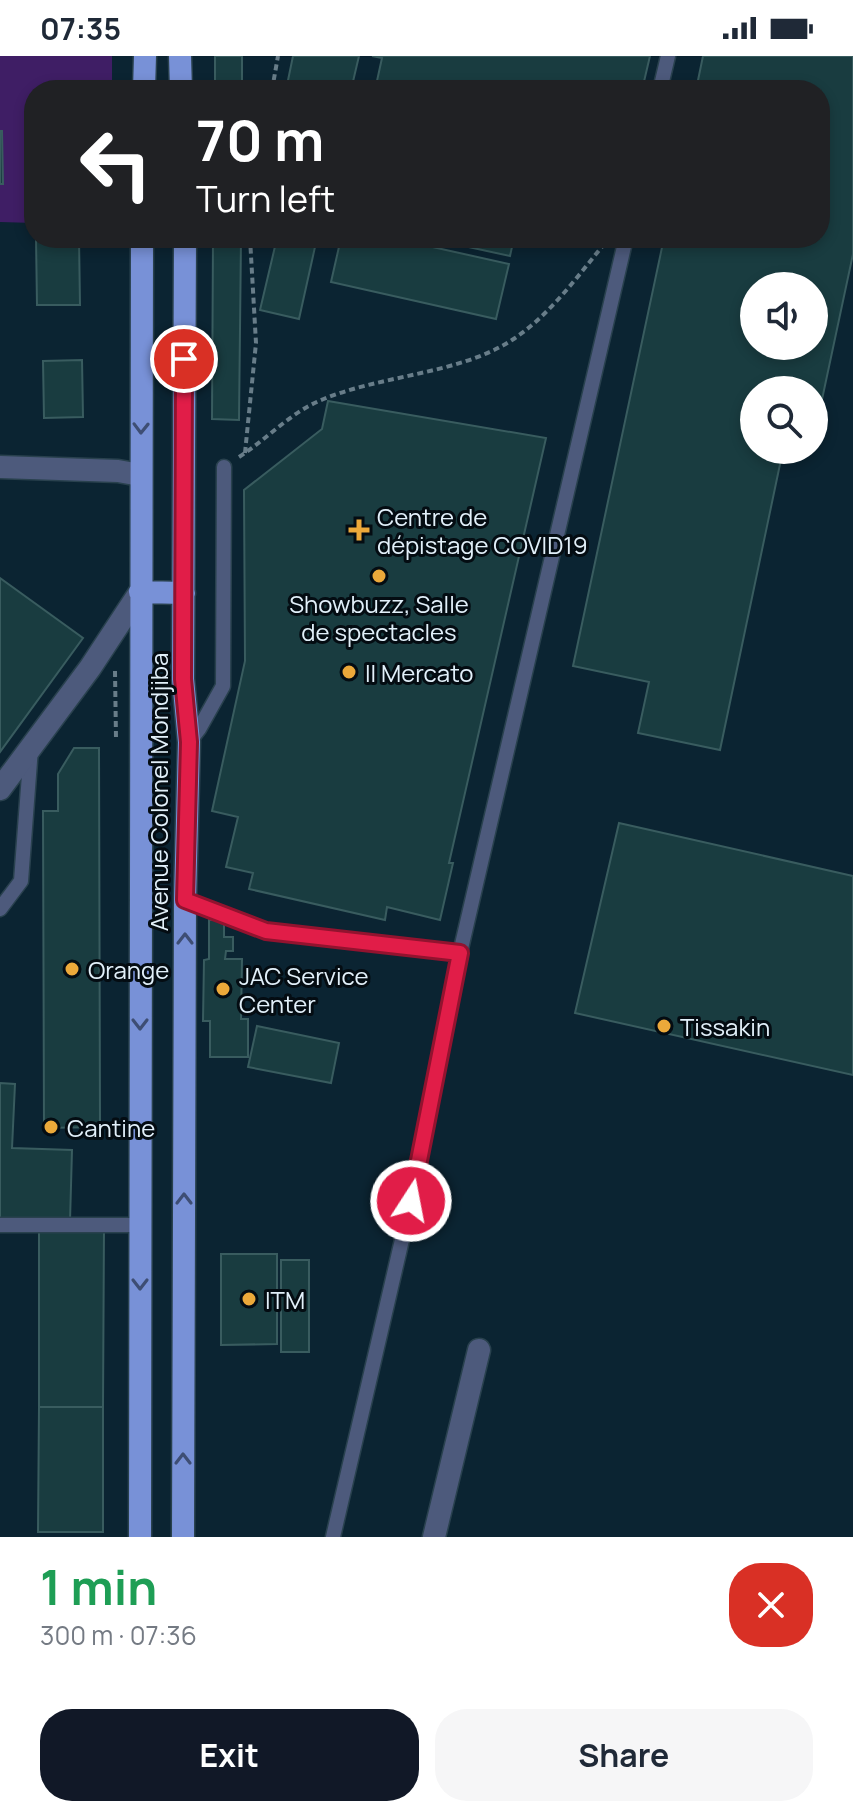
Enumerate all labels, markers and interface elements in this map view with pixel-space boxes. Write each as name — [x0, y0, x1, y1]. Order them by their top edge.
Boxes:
text: 07:35 — [40, 8, 121, 49]
text: 70 m — [196, 101, 324, 178]
icon: left — [64, 112, 168, 216]
text: Turn left — [196, 174, 335, 223]
map controls — [740, 272, 828, 464]
button: sound — [740, 272, 828, 360]
pin — [150, 325, 218, 393]
icon: arrive — [162, 337, 206, 381]
button: search — [740, 376, 828, 464]
one-way arrow — [132, 422, 150, 435]
place label: Centre de dépistage COVID19 — [377, 500, 588, 561]
marker: Centre de dépistage COVID19 — [348, 519, 370, 541]
marker: Showbuzz, Salle de spectacles — [370, 567, 388, 585]
place label: Showbuzz, Salle de spectacles — [289, 587, 469, 648]
street label: Avenue Colonel Mondjiba — [142, 653, 175, 931]
place label: Il Mercato — [365, 656, 474, 689]
marker: Il Mercato — [340, 663, 358, 681]
one-way arrow — [176, 932, 194, 945]
place label: Orange — [88, 953, 169, 986]
place label: JAC Service Center — [239, 959, 369, 1020]
marker: Orange — [63, 960, 81, 978]
marker: JAC Service Center — [214, 980, 232, 998]
place label: Tissakin — [680, 1010, 770, 1043]
marker: Tissakin — [655, 1017, 673, 1035]
one-way arrow — [131, 1018, 149, 1031]
place label: Cantine — [67, 1111, 155, 1144]
marker: Cantine — [42, 1118, 60, 1136]
position arrow — [369, 1159, 453, 1243]
one-way arrow — [175, 1192, 193, 1205]
one-way arrow — [131, 1278, 149, 1291]
place label: ITM — [265, 1283, 305, 1316]
marker: ITM — [240, 1290, 258, 1308]
one-way arrow — [174, 1452, 192, 1465]
text: 1 min — [40, 1554, 157, 1619]
button: close — [729, 1563, 813, 1647]
text: 300 m · 07:36 — [40, 1617, 197, 1653]
button: Exit — [40, 1709, 419, 1801]
button: Share — [435, 1709, 813, 1801]

